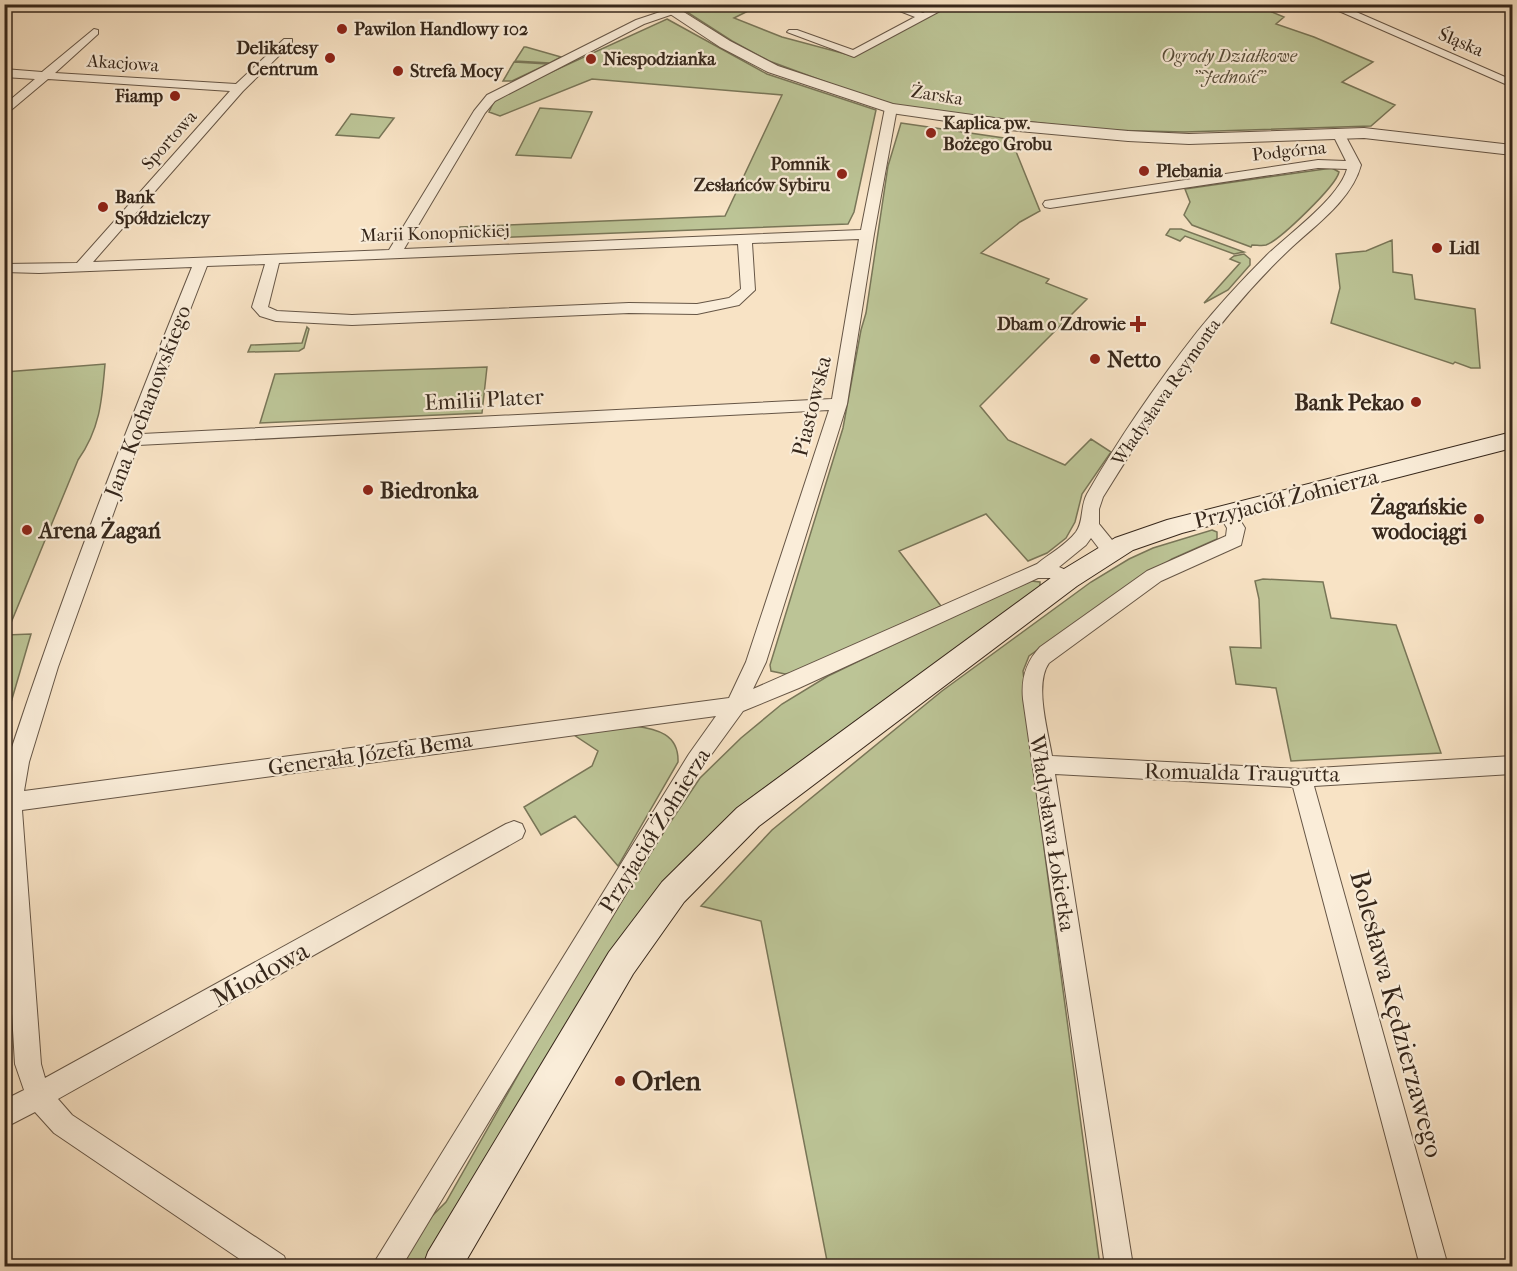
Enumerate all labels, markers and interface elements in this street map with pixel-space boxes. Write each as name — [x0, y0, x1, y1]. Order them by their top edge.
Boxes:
place label: Pawilon Handlowy 102 — [354, 19, 528, 40]
marker: Pawilon Handlowy 102 — [335, 22, 349, 36]
street label: Śląska — [1435, 23, 1487, 62]
place label: Delikatesy Centrum — [236, 38, 319, 80]
park label: Ogrody Działkowe "Jedność" — [1161, 46, 1298, 88]
place label: Niespodzianka — [603, 49, 716, 70]
street label: Akacjowa — [85, 50, 160, 77]
marker: Delikatesy Centrum — [323, 51, 337, 65]
marker: Niespodzianka — [584, 52, 598, 66]
place label: Strefa Mocy — [410, 61, 505, 82]
marker: Strefa Mocy — [391, 64, 405, 78]
street label: Żarska — [909, 80, 965, 110]
place label: Fiamp — [114, 86, 163, 107]
marker: Fiamp — [168, 89, 182, 103]
street label: Sportowa — [137, 106, 202, 174]
place label: Kaplica pw. Bożego Grobu — [943, 113, 1053, 155]
marker: Kaplica pw. Bożego Grobu — [924, 126, 938, 140]
street label: Podgórna — [1251, 137, 1328, 166]
place label: Pomnik Zesłańców Sybiru — [694, 154, 831, 196]
place label: Plebania — [1156, 161, 1223, 182]
marker: Plebania — [1137, 164, 1151, 178]
marker: Pomnik Zesłańców Sybiru — [835, 167, 849, 181]
place label: Bank Spółdzielczy — [115, 187, 211, 229]
marker: Bank Spółdzielczy — [96, 200, 110, 214]
street label: Marii Konopnickiej — [360, 220, 510, 247]
place label: Lidl — [1449, 238, 1481, 259]
marker: Lidl — [1430, 241, 1444, 255]
street label: Jana Kochanowskiego — [99, 302, 197, 503]
place label: Dbam o Zdrowie — [997, 314, 1126, 335]
street label: Władysława Reymonta — [1107, 314, 1226, 471]
marker: Dbam o Zdrowie — [1131, 317, 1145, 331]
place label: Netto — [1107, 347, 1161, 373]
marker: Netto — [1088, 352, 1102, 366]
street label: Piastowska — [787, 353, 837, 459]
street label: Emilii Plater — [424, 384, 545, 416]
place label: Bank Pekao — [1295, 390, 1404, 416]
marker: Bank Pekao — [1409, 395, 1423, 409]
street label: Przyjaciół Żołnierza — [1191, 462, 1382, 534]
place label: Biedronka — [380, 478, 479, 504]
marker: Biedronka — [361, 483, 375, 497]
place label: Żagańskie wodociągi — [1371, 492, 1467, 546]
marker: Żagańskie wodociągi — [1472, 512, 1486, 526]
place label: Arena Żagań — [37, 516, 161, 544]
marker: Arena Żagań — [20, 523, 34, 537]
street label: Generała Józefa Bema — [266, 727, 475, 781]
street label: Władysława Łokietka — [1024, 732, 1080, 934]
street label: Przyjaciół Żołnierza — [593, 742, 716, 918]
street label: Romualda Traugutta — [1144, 758, 1341, 788]
street label: Bolesława Kędzierzawego — [1342, 867, 1451, 1161]
street label: Miodowa — [206, 934, 315, 1014]
place label: Orlen — [632, 1065, 701, 1097]
marker: Orlen — [613, 1074, 627, 1088]

